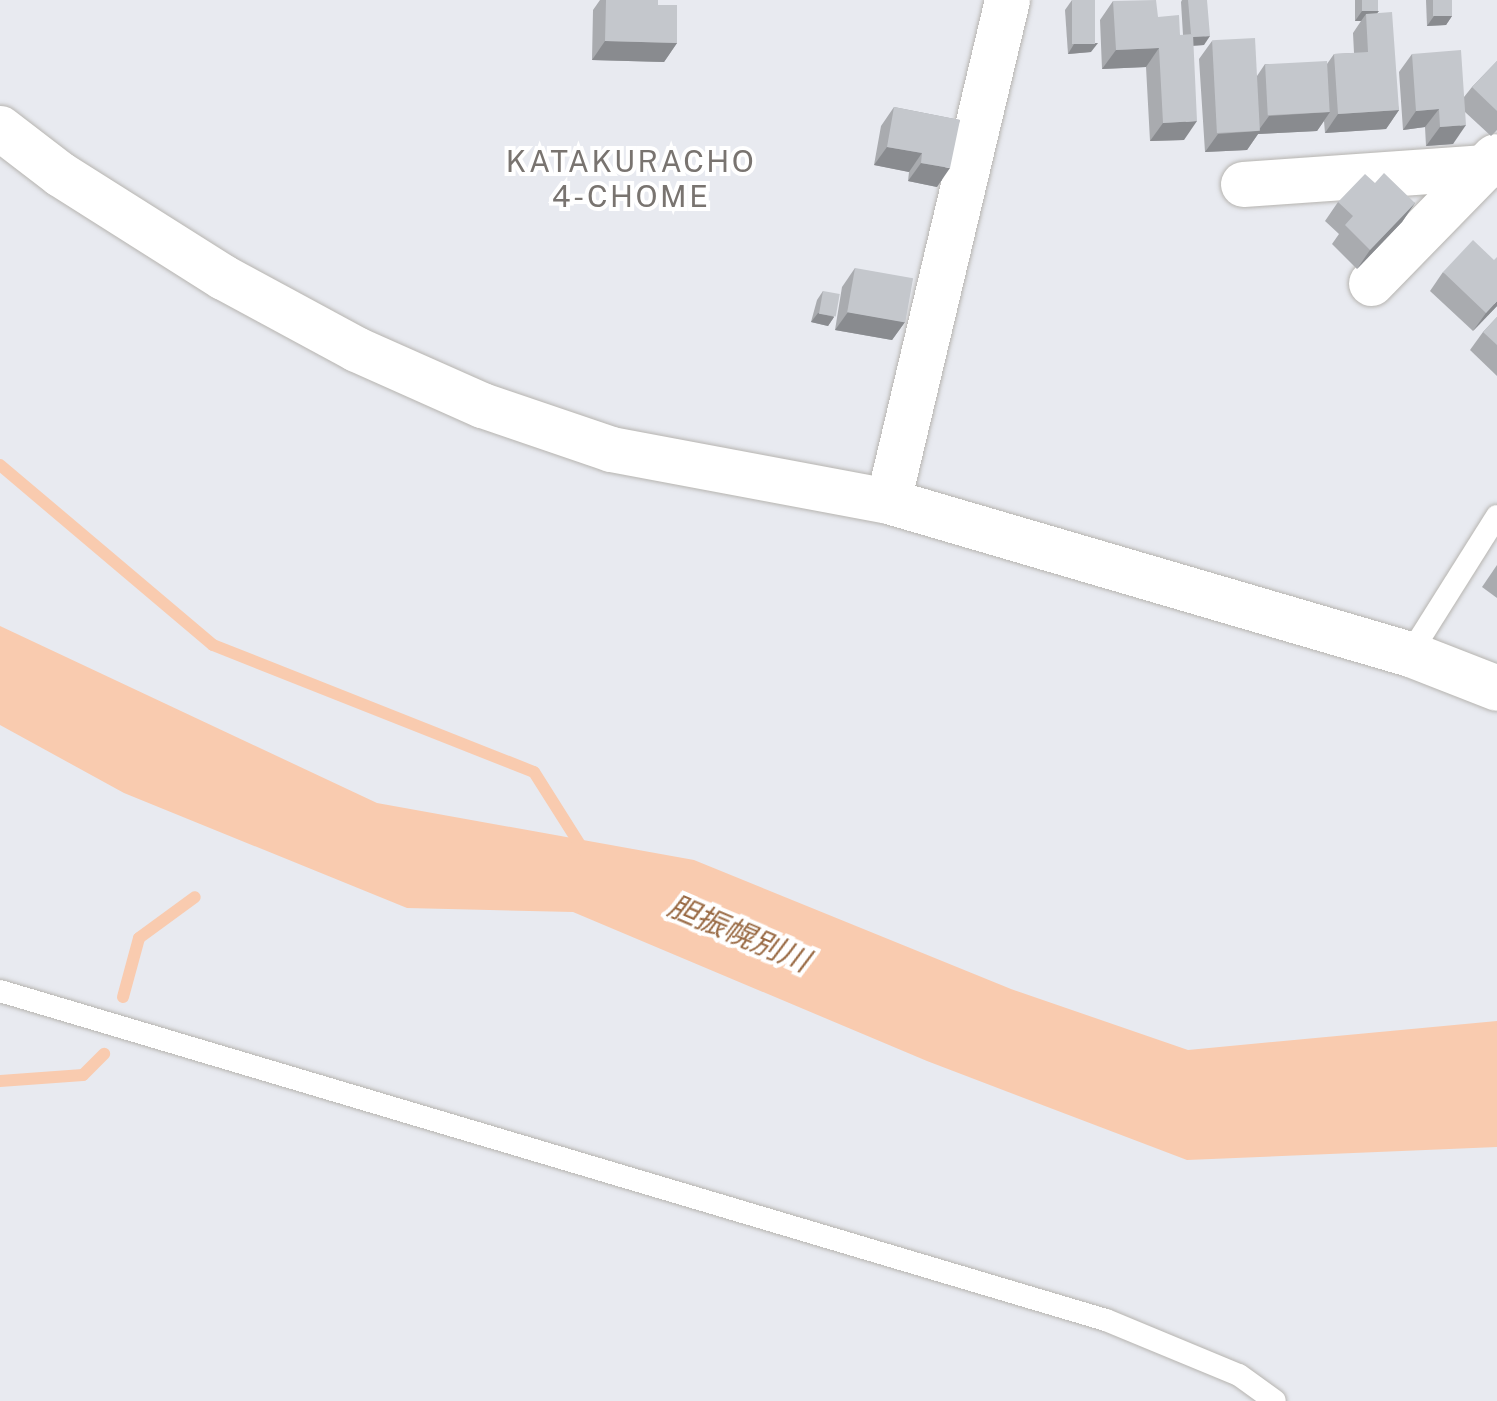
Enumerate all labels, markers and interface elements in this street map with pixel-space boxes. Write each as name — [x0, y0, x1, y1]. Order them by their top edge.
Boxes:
district label: KATAKURACHO 4-CHOME — [506, 143, 756, 214]
water label: 胆振幌別川 — [663, 887, 815, 979]

